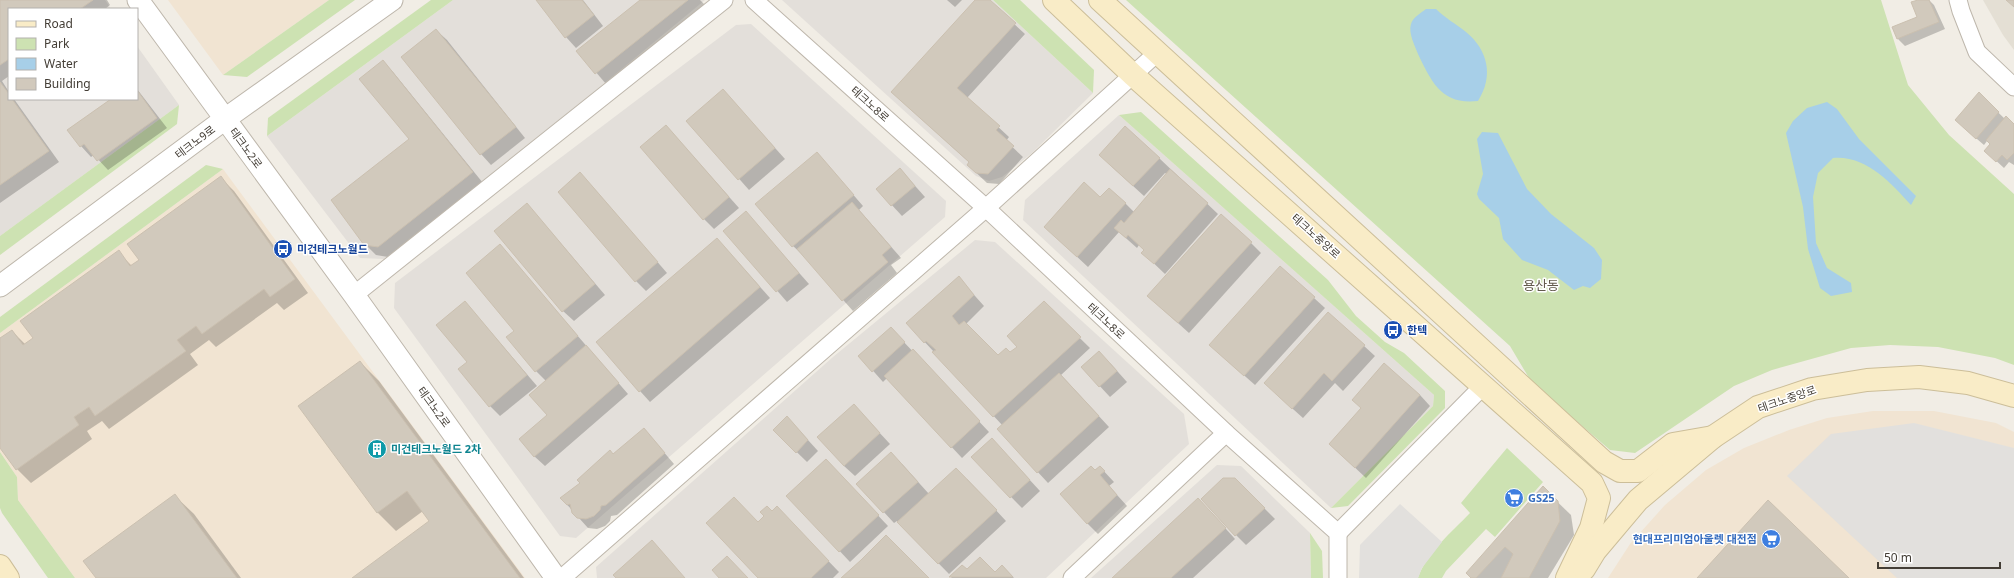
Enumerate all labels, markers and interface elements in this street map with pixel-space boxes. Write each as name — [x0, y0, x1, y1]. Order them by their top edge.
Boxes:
legend — [8, 8, 138, 100]
text: Road — [44, 15, 73, 32]
text: Park — [44, 35, 70, 52]
text: Water — [44, 55, 78, 72]
text: Building — [44, 75, 91, 92]
street label: 테크노8로 — [848, 82, 893, 125]
street label: 테크노9로 — [172, 122, 218, 162]
street label: 테크노2로 — [227, 124, 266, 171]
street label: 테크노중앙로 — [1289, 210, 1344, 262]
bus stop icon: 미건테크노월드 — [272, 238, 294, 260]
place label: 미건테크노월드 — [297, 241, 368, 256]
district label: 용산동 — [1523, 276, 1559, 294]
street label: 테크노8로 — [1084, 299, 1129, 342]
bus stop icon: 한텍 — [1382, 319, 1404, 341]
place label: 한텍 — [1407, 322, 1427, 337]
street label: 테크노중앙로 — [1756, 382, 1818, 416]
street label: 테크노2로 — [415, 383, 454, 430]
building icon: 미건테크노월드 2차 — [366, 438, 388, 460]
place label: 미건테크노월드 2차 — [391, 441, 481, 456]
supermarket icon: GS25 — [1503, 487, 1525, 509]
place label: GS25 — [1528, 490, 1555, 505]
supermarket icon: 현대프리미엄아울렛 대전점 — [1760, 528, 1782, 550]
place label: 현대프리미엄아울렛 대전점 — [1633, 531, 1757, 546]
scale bar — [1878, 544, 2000, 570]
text: 50 m — [1884, 549, 1912, 566]

